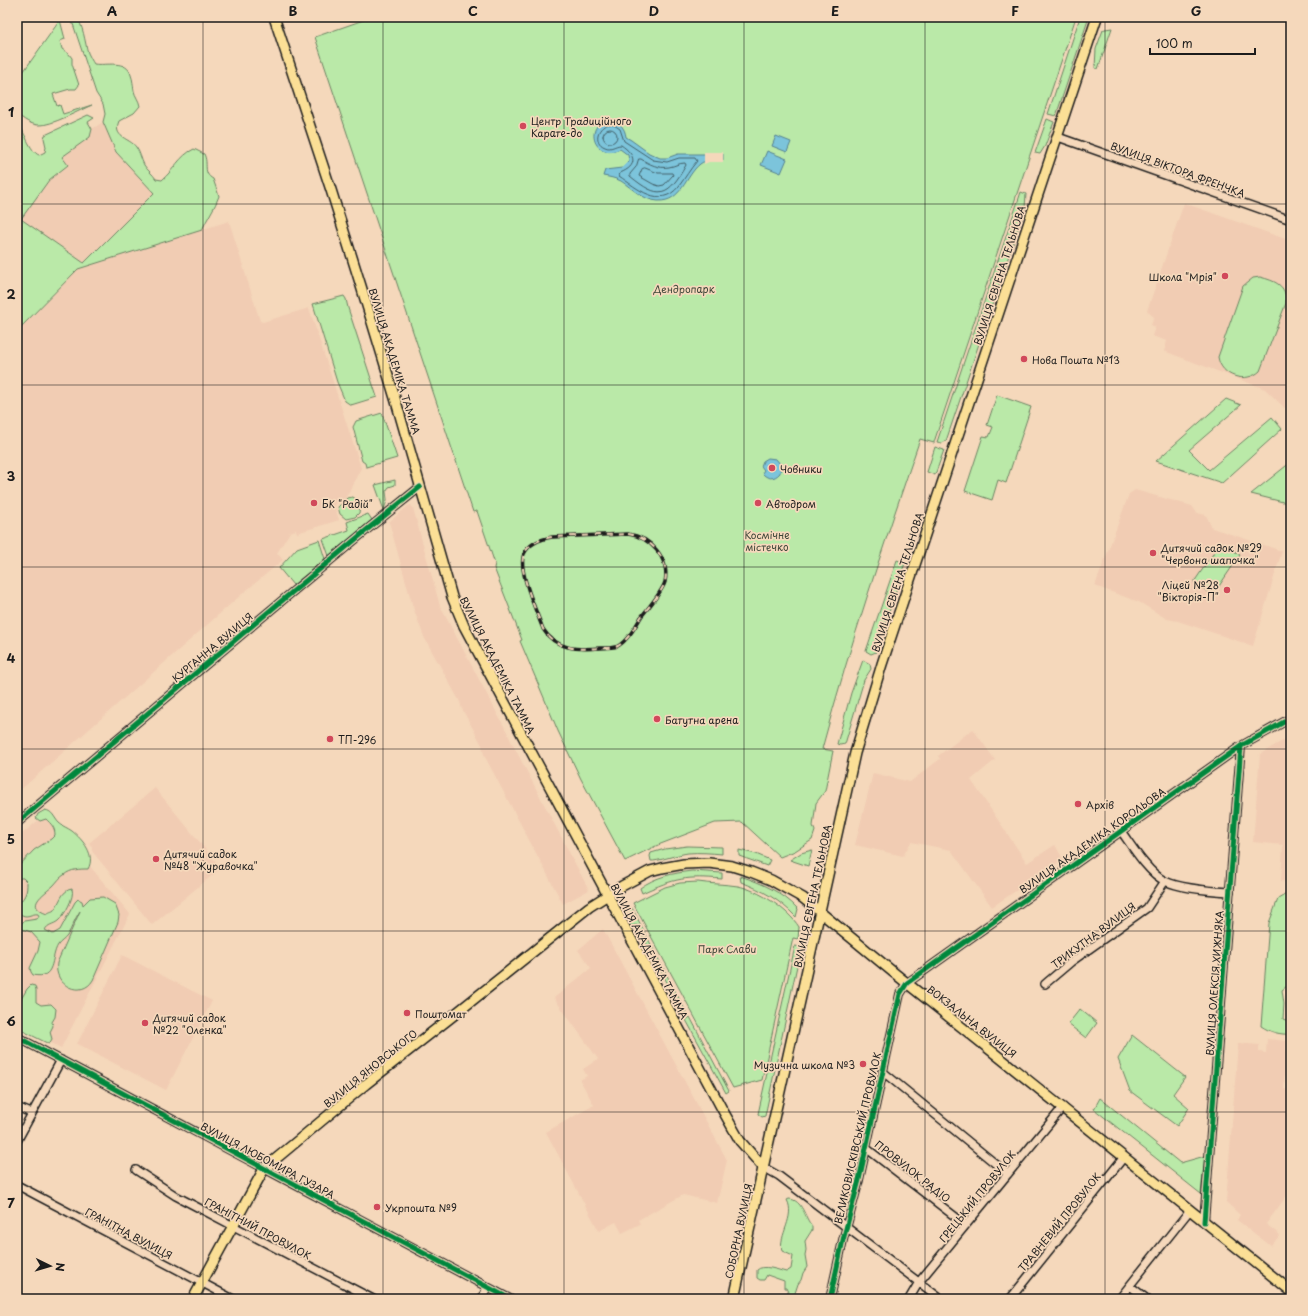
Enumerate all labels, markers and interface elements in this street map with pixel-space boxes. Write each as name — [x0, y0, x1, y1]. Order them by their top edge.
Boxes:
text: A — [107, 1, 117, 20]
text: B — [289, 1, 298, 20]
text: C — [468, 1, 478, 20]
text: D — [649, 1, 659, 20]
text: E — [831, 1, 839, 20]
text: F — [1011, 1, 1019, 20]
text: G — [1191, 1, 1201, 20]
scale bar — [1150, 30, 1255, 56]
text: 100 m — [1156, 34, 1193, 52]
text: 1 — [8, 102, 14, 121]
place label: Центр Традиційного Карате-до — [531, 113, 632, 140]
marker: Центр Традиційного Карате-до — [518, 121, 528, 131]
street label: ВУЛИЦЯ ВІКТОРА ФРЕНЧКА — [1109, 138, 1248, 201]
street label: ВУЛИЦЯ ЄВГЕНА ТЕЛЬНОВА — [969, 203, 1029, 347]
place label: Школа "Мрія" — [1149, 269, 1217, 284]
marker: Школа "Мрія" — [1220, 271, 1230, 281]
park label: Дендропарк — [652, 281, 715, 296]
text: 2 — [6, 284, 16, 303]
street label: ВУЛИЦЯ АКАДЕМІКА ТАММА — [366, 286, 424, 436]
place label: Нова Пошта №13 — [1032, 352, 1120, 367]
marker: Нова Пошта №13 — [1019, 354, 1029, 364]
place label: Човники — [780, 461, 822, 476]
marker: Човники — [767, 463, 777, 473]
text: 3 — [7, 466, 16, 485]
place label: БК "Радій" — [322, 496, 373, 511]
place label: Автодром — [766, 496, 816, 511]
marker: БК "Радій" — [309, 498, 319, 508]
marker: Автодром — [753, 498, 763, 508]
street label: ВУЛИЦЯ ЄВГЕНА ТЕЛЬНОВА — [867, 510, 927, 654]
park label: Космічне містечко — [744, 527, 790, 554]
place label: Дитячий садок №29 "Червона шапочка" — [1160, 540, 1262, 567]
marker: Дитячий садок №29 "Червона шапочка" — [1148, 548, 1158, 558]
place label: Ліцей №28 "Вікторія-П" — [1158, 577, 1219, 604]
marker: Ліцей №28 "Вікторія-П" — [1222, 585, 1232, 595]
street label: ВУЛИЦЯ АКАДЕМІКА ТАММА — [457, 594, 539, 736]
street label: КУРГАННА ВУЛИЦЯ — [168, 609, 256, 685]
text: 4 — [7, 648, 16, 667]
place label: Батутна арена — [665, 712, 739, 727]
marker: Батутна арена — [652, 714, 662, 724]
place label: ТП-296 — [338, 732, 376, 747]
marker: ТП-296 — [325, 734, 335, 744]
street label: ВУЛИЦЯ АКАДЕМІКА КОРОЛЬОВА — [1016, 784, 1168, 896]
place label: Архів — [1086, 797, 1114, 812]
marker: Архів — [1073, 799, 1083, 809]
street label: ВУЛИЦЯ ЄВГЕНА ТЕЛЬНОВА — [789, 823, 835, 969]
text: 5 — [7, 829, 15, 848]
place label: Дитячий садок №48 "Журавочка" — [163, 846, 258, 873]
marker: Дитячий садок №48 "Журавочка" — [151, 854, 161, 864]
street label: ВУЛИЦЯ АКАДЕМІКА ТАММА — [608, 880, 692, 1022]
street label: ТРИКУТНА ВУЛИЦЯ — [1048, 898, 1138, 972]
street label: ВУЛИЦЯ ОЛЕКСІЯ ХИЖНЯКА — [1201, 910, 1227, 1056]
park label: Парк Слави — [698, 941, 756, 956]
street label: ВОКЗАЛЬНА ВУЛИЦЯ — [924, 981, 1020, 1061]
place label: Поштомат — [415, 1006, 467, 1021]
marker: Поштомат — [402, 1008, 412, 1018]
place label: Дитячий садок №22 "Оленка" — [152, 1010, 227, 1037]
text: 6 — [6, 1011, 16, 1030]
marker: Дитячий садок №22 "Оленка" — [140, 1018, 150, 1028]
street label: ВУЛИЦЯ ЯНОВСЬКОГО — [320, 1025, 420, 1110]
street label: ВЕЛИКОВИСКІВСЬКИЙ ПРОВУЛОК — [830, 1050, 884, 1225]
place label: Музична школа №3 — [754, 1057, 855, 1072]
marker: Музична школа №3 — [858, 1059, 868, 1069]
street label: ВУЛИЦЯ ЛЮБОМИРА ГУЗАРА — [198, 1118, 338, 1202]
street label: ПРОВУЛОК РАДІО — [872, 1137, 954, 1205]
street label: ГРЕЦЬКИЙ ПРОВУЛОК — [935, 1147, 1019, 1245]
street label: ТРАВНЕВИЙ ПРОВУЛОК — [1014, 1169, 1104, 1275]
street label: СОБОРНА ВУЛИЦЯ — [721, 1182, 755, 1280]
text: 7 — [7, 1193, 15, 1212]
street label: ГРАНІТНИЙ ПРОВУЛОК — [202, 1194, 314, 1263]
place label: Укрпошта №9 — [385, 1200, 457, 1215]
marker: Укрпошта №9 — [372, 1202, 382, 1212]
street label: ГРАНІТНА ВУЛИЦЯ — [83, 1204, 175, 1262]
north arrow — [30, 1246, 70, 1286]
text: N — [52, 1262, 69, 1272]

